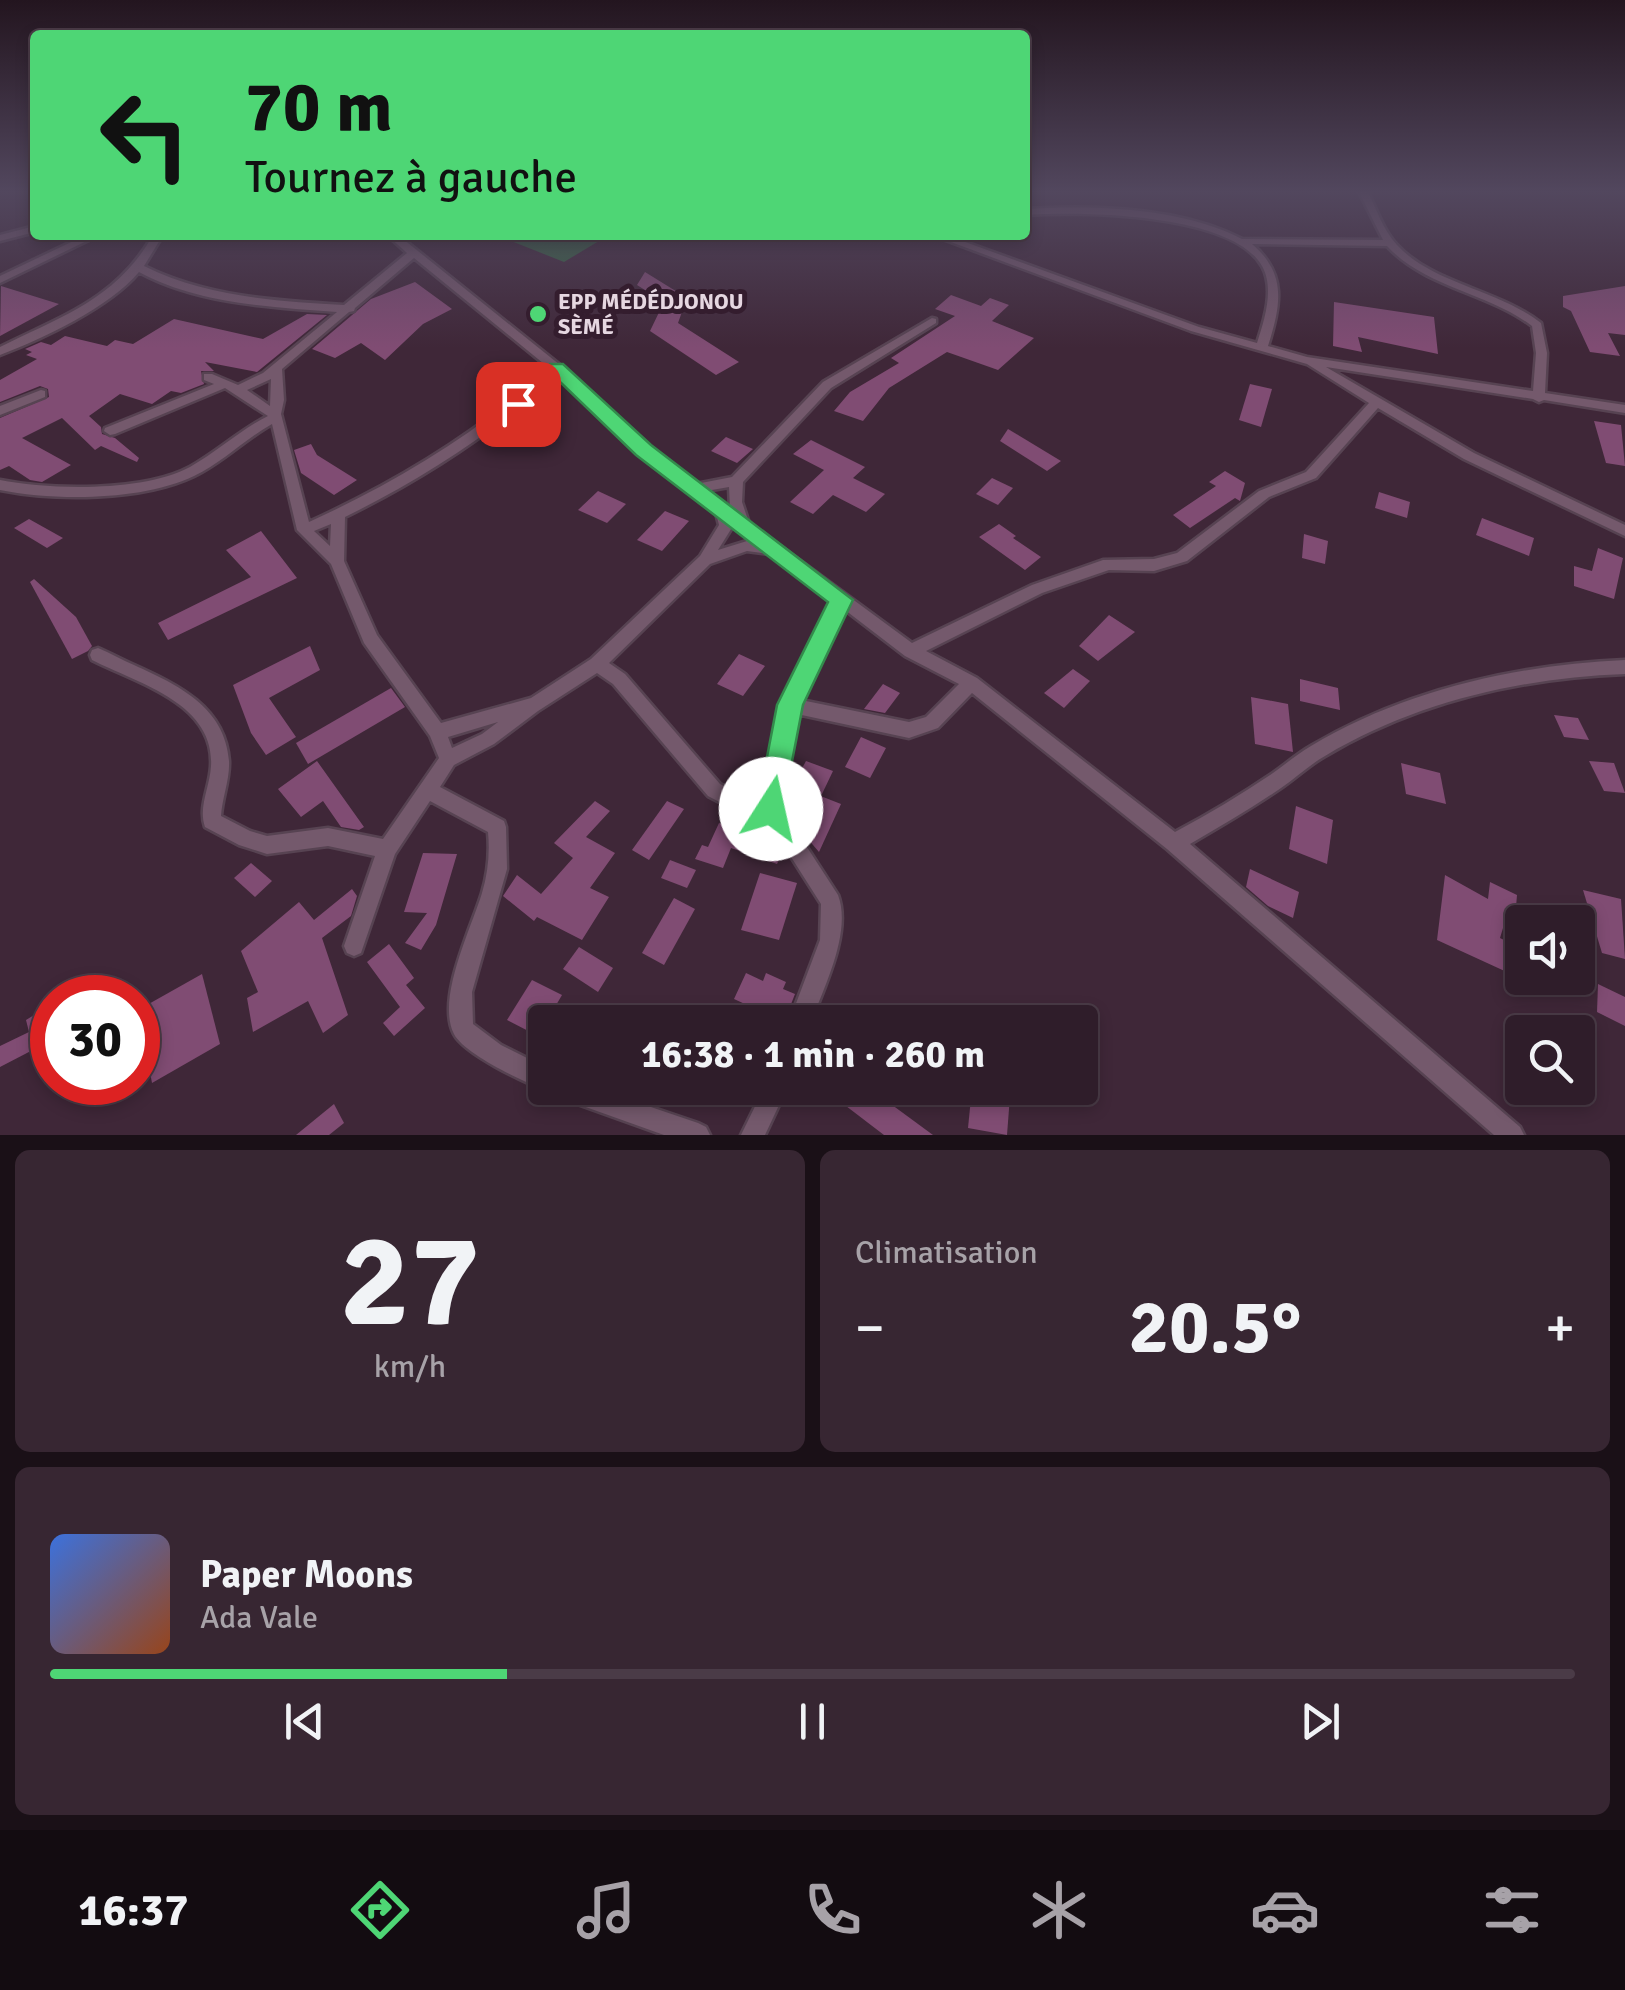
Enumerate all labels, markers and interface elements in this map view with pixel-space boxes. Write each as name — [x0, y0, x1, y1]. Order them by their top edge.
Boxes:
text: 70 m — [245, 64, 393, 150]
icon: left — [80, 70, 210, 200]
text: Tournez à gauche — [245, 150, 577, 205]
place label: EPP MÉDÉDJONOU SÈMÉ — [558, 288, 744, 340]
marker: EPP MÉDÉDJONOU SÈMÉ — [527, 303, 549, 325]
pin — [476, 362, 561, 447]
icon: arrive — [491, 377, 546, 432]
position arrow — [719, 757, 823, 861]
map controls — [1505, 905, 1595, 1105]
button: sound — [1505, 905, 1595, 995]
speed limit sign: 30 — [30, 975, 160, 1105]
button: search — [1505, 1015, 1595, 1105]
text: 16:38 · 1 min · 260 m — [641, 1031, 985, 1078]
text: 27 — [340, 1202, 480, 1362]
text: Climatisation — [855, 1233, 1038, 1272]
text: 20.5° — [1129, 1281, 1302, 1374]
text: − — [855, 1294, 885, 1362]
text: + — [1545, 1294, 1575, 1362]
text: km/h — [374, 1347, 446, 1386]
text: Paper Moons — [200, 1551, 413, 1598]
text: Ada Vale — [200, 1598, 318, 1637]
icon: previous — [277, 1694, 332, 1749]
icon: pause — [785, 1694, 840, 1749]
icon: next — [1293, 1694, 1348, 1749]
icon: directions — [345, 1875, 415, 1945]
icon: music — [571, 1875, 641, 1945]
icon: phone — [798, 1875, 868, 1945]
icon: climate — [1024, 1875, 1094, 1945]
icon: car — [1250, 1875, 1320, 1945]
icon: filters — [1477, 1875, 1547, 1945]
text: 16:37 — [78, 1883, 189, 1938]

